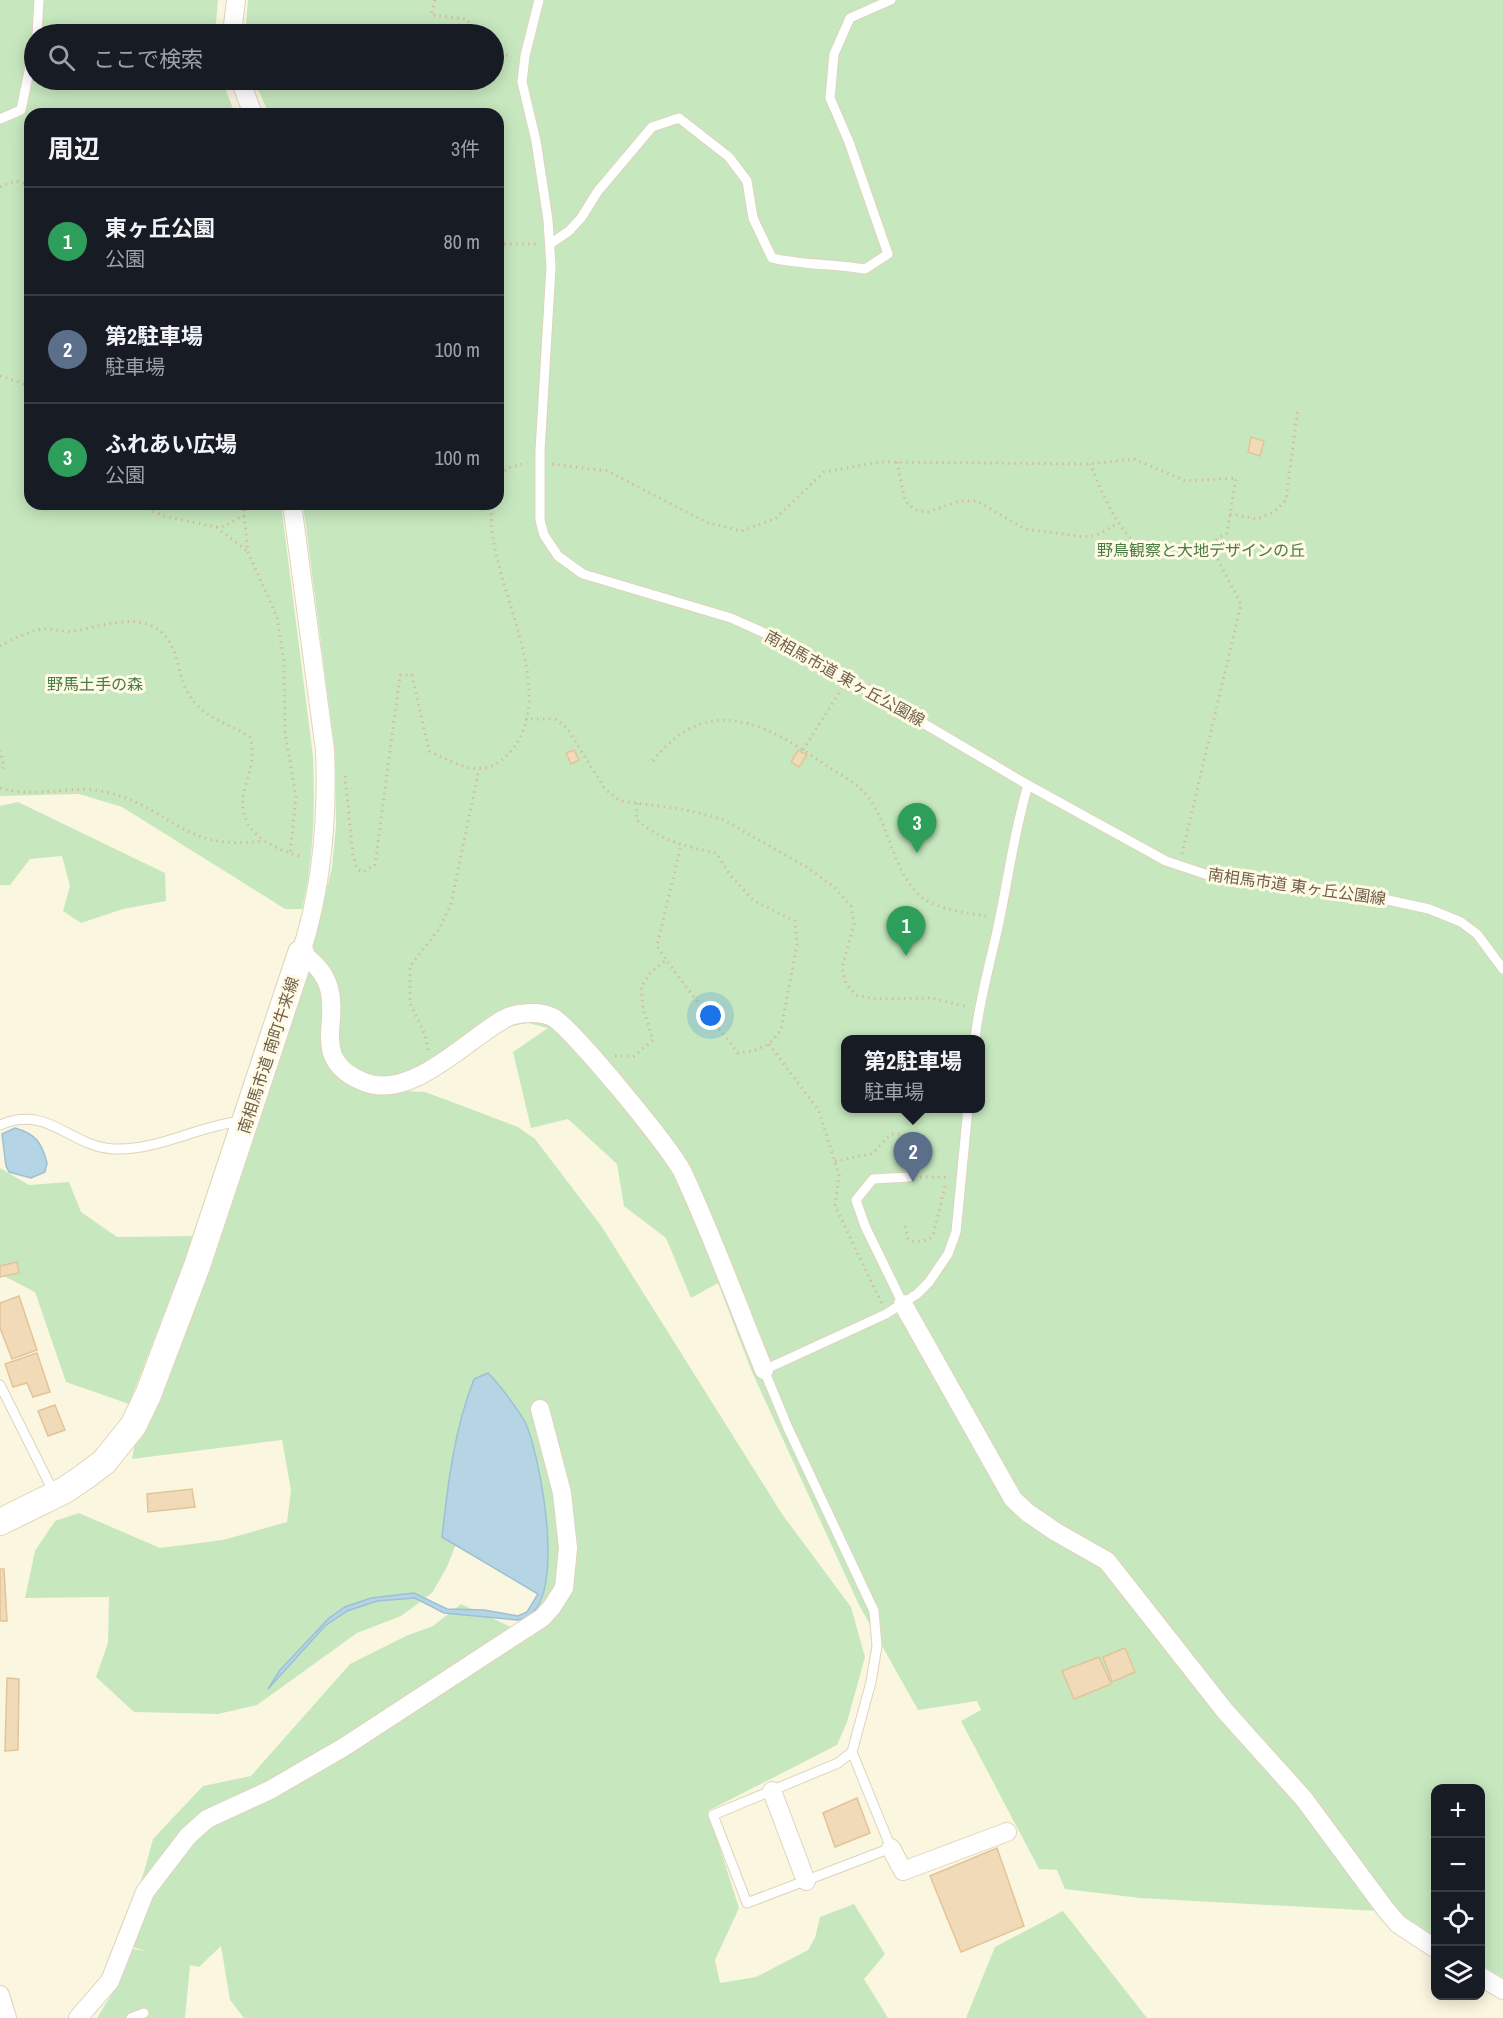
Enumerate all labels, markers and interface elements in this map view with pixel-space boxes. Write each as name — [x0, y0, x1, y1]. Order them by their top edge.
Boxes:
search box — [24, 24, 504, 90]
icon: search — [45, 41, 78, 74]
text: ここで検索 — [93, 44, 203, 74]
text: 周辺 — [48, 131, 100, 166]
text: 3件 — [451, 135, 480, 162]
text: 東ヶ丘公園 — [105, 213, 215, 243]
text: 1 — [63, 228, 72, 255]
text: 80 m — [444, 228, 480, 255]
text: 公園 — [105, 245, 145, 272]
text: 第2駐車場 — [105, 321, 203, 351]
text: 2 — [63, 336, 72, 363]
text: 100 m — [434, 336, 480, 363]
text: 駐車場 — [105, 353, 165, 380]
text: ふれあい広場 — [105, 429, 237, 459]
text: 3 — [63, 444, 72, 471]
text: 100 m — [434, 444, 480, 471]
text: 公園 — [105, 461, 145, 488]
park label: 野鳥観察と大地デザインの丘 — [1097, 539, 1305, 561]
street label: 南相馬市道 東ヶ丘公園線 — [761, 625, 929, 731]
park label: 野馬土手の森 — [47, 673, 143, 695]
pin: 3 — [898, 804, 936, 853]
street label: 南相馬市道 東ヶ丘公園線 — [1207, 863, 1387, 909]
pin: 1 — [886, 906, 926, 956]
street label: 南相馬市道 南町牛来線 — [232, 974, 304, 1136]
your location — [696, 1001, 725, 1030]
popup — [841, 1035, 985, 1113]
text: 第2駐車場 — [864, 1046, 962, 1076]
text: 駐車場 — [864, 1078, 924, 1105]
pin: 2 — [894, 1132, 932, 1182]
map controls — [1431, 1784, 1485, 2000]
button: + — [1431, 1784, 1485, 1838]
button: − — [1431, 1838, 1485, 1892]
button: locate — [1431, 1892, 1485, 1946]
button: layers — [1431, 1946, 1485, 2000]

